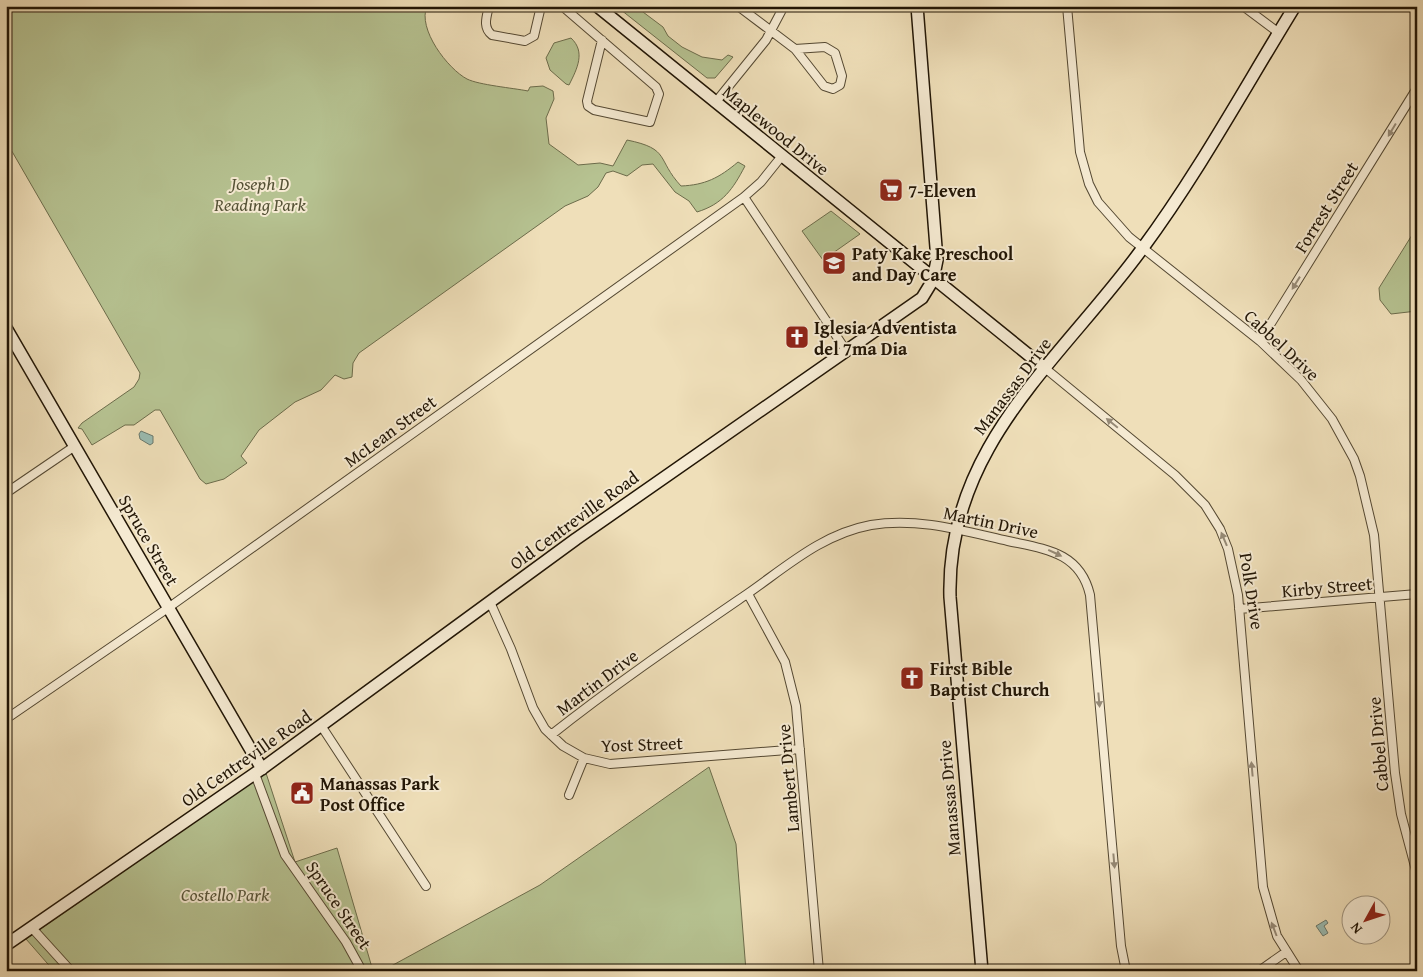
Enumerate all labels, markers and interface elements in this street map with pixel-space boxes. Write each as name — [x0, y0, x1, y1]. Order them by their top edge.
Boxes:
street label: Maplewood Drive — [716, 78, 836, 182]
one-way arrow — [1387, 123, 1396, 136]
street label: Forrest Street — [1287, 156, 1365, 258]
park label: Joseph D Reading Park — [213, 170, 306, 218]
supermarket icon: 7-Eleven — [878, 177, 904, 203]
place label: 7-Eleven — [908, 177, 977, 204]
place label: Paty Kake Preschool and Day Care — [852, 240, 1014, 288]
school or university icon: Paty Kake Preschool and Day Care — [821, 250, 847, 276]
one-way arrow — [1292, 276, 1301, 289]
street label: Cabbel Drive — [1238, 303, 1326, 387]
place label: Iglesia Adventista del 7ma Dia — [814, 314, 958, 362]
church icon: Iglesia Adventista del 7ma Dia — [784, 324, 810, 350]
street label: Manassas Drive — [966, 331, 1058, 441]
street label: McLean Street — [338, 388, 442, 474]
one-way arrow — [1106, 418, 1119, 429]
street label: Old Centreville Road — [504, 464, 645, 576]
street label: Spruce Street — [112, 489, 186, 591]
street label: Martin Drive — [941, 499, 1041, 545]
one-way arrow — [1220, 532, 1228, 546]
one-way arrow — [1048, 549, 1062, 557]
street label: Polk Drive — [1233, 551, 1271, 631]
street label: Kirby Street — [1281, 570, 1374, 604]
street label: Martin Drive — [550, 642, 644, 722]
place label: First Bible Baptist Church — [930, 655, 1050, 703]
church icon: First Bible Baptist Church — [899, 665, 925, 691]
one-way arrow — [1096, 692, 1104, 708]
street label: Cabbel Drive — [1360, 696, 1396, 792]
street label: Old Centreville Road — [175, 703, 317, 813]
street label: Lambert Drive — [770, 723, 806, 833]
street label: Yost Street — [601, 729, 684, 759]
street label: Manassas Drive — [930, 739, 968, 857]
one-way arrow — [1247, 760, 1255, 776]
place label: Manassas Park Post Office — [320, 770, 440, 818]
public building icon: Manassas Park Post Office — [289, 780, 315, 806]
one-way arrow — [1110, 854, 1118, 870]
street label: Spruce Street — [299, 855, 379, 955]
park label: Costello Park — [181, 881, 270, 908]
north arrow — [1340, 894, 1390, 944]
text: N — [1345, 918, 1367, 938]
one-way arrow — [1270, 922, 1278, 936]

